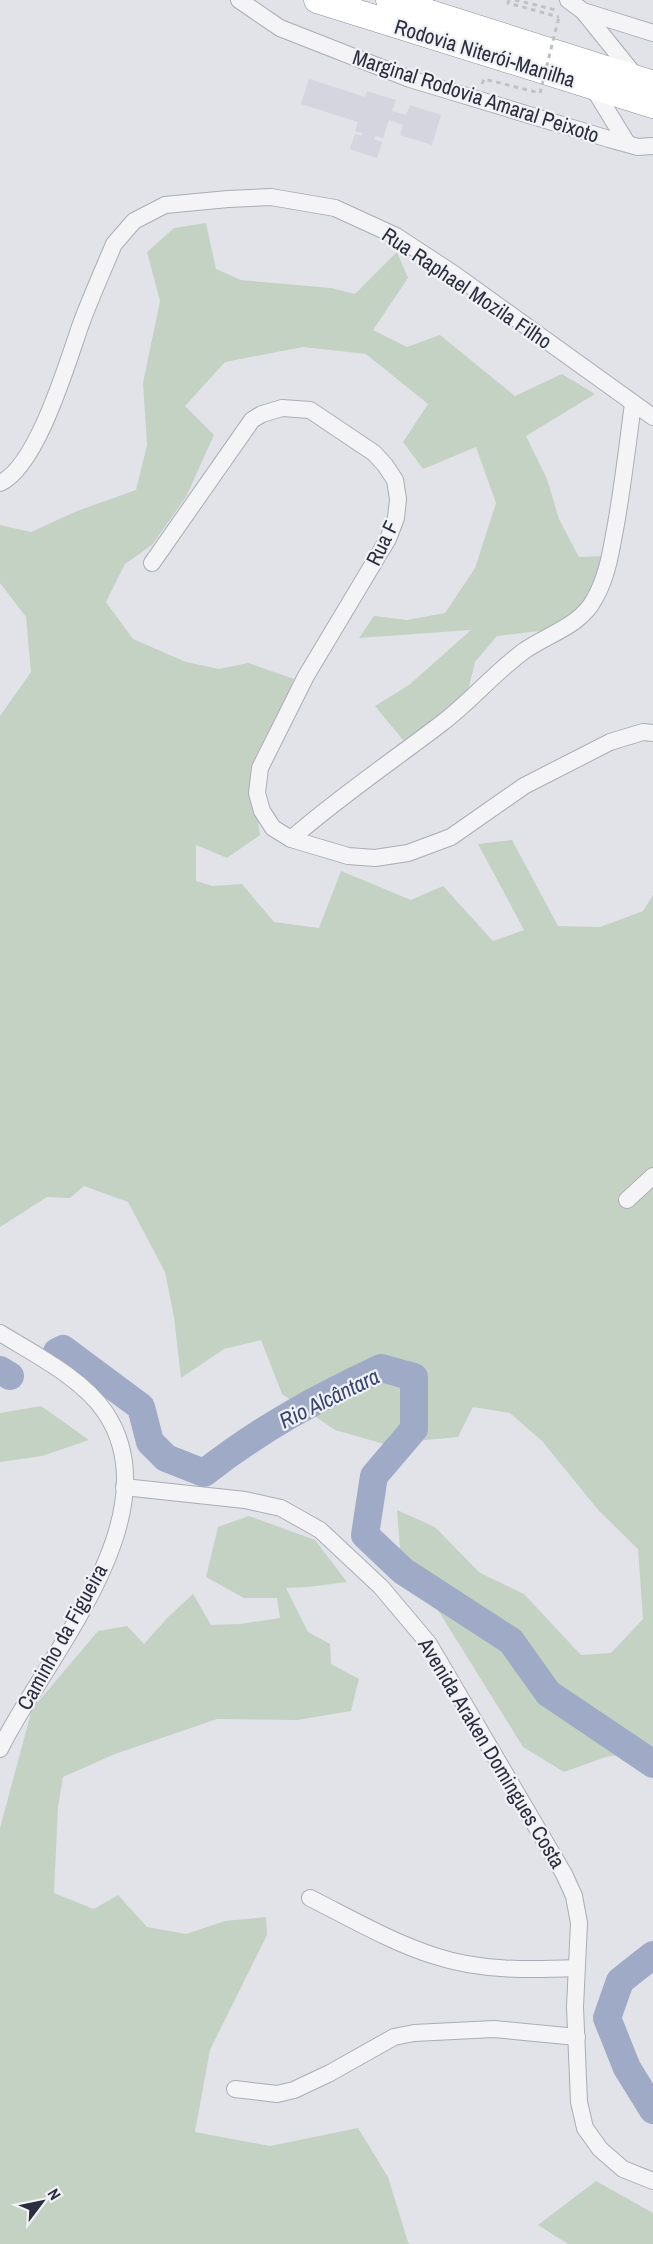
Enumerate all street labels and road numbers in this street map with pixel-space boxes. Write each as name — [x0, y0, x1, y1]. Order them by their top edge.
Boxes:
street label: Rodovia Niterói-Manilha — [391, 12, 579, 94]
street label: Marginal Rodovia Amaral Peixoto — [349, 42, 603, 150]
street label: Rua Raphael Mozila Filho — [376, 220, 558, 356]
street label: Rua F — [359, 516, 405, 570]
street label: Caminho da Figueira — [10, 1558, 114, 1715]
street label: Avenida Araken Domingues Costa — [411, 1632, 573, 1874]

